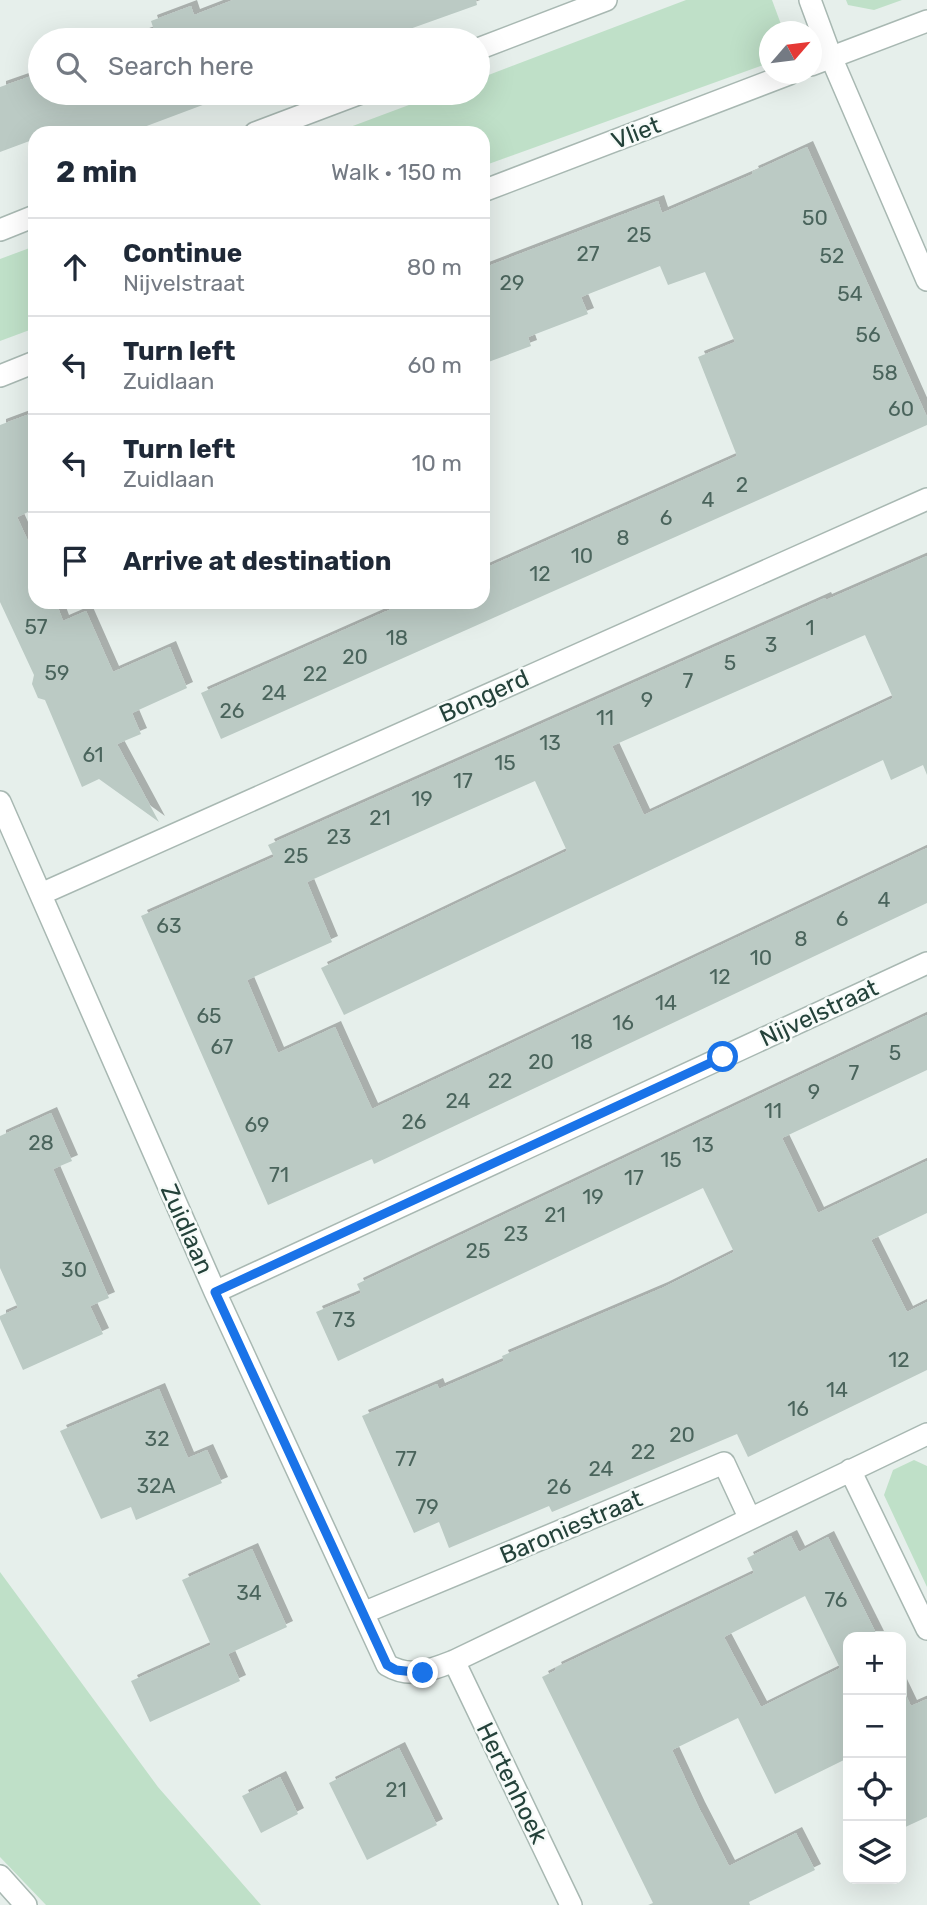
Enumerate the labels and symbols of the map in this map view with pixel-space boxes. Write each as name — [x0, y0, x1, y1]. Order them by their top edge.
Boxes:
north arrow — [759, 21, 822, 84]
street label: Vliet — [608, 111, 664, 155]
house number: 50 — [802, 205, 828, 230]
house number: 25 — [627, 222, 651, 247]
house number: 27 — [576, 241, 600, 266]
house number: 52 — [820, 243, 844, 268]
house number: 29 — [500, 270, 524, 295]
house number: 54 — [837, 281, 863, 306]
house number: 56 — [855, 322, 881, 347]
house number: 58 — [872, 360, 898, 385]
house number: 60 — [888, 396, 914, 421]
house number: 2 — [736, 472, 748, 497]
house number: 4 — [701, 487, 715, 512]
house number: 6 — [660, 505, 672, 530]
house number: 8 — [616, 525, 630, 550]
house number: 10 — [571, 543, 593, 568]
house number: 12 — [529, 561, 551, 586]
house number: 57 — [24, 614, 48, 639]
house number: 1 — [806, 615, 815, 640]
house number: 18 — [386, 625, 408, 650]
house number: 3 — [765, 632, 777, 657]
house number: 20 — [342, 644, 368, 669]
house number: 5 — [724, 650, 736, 675]
house number: 59 — [45, 660, 69, 685]
house number: 22 — [303, 661, 327, 686]
street label: Bongerd — [435, 664, 533, 728]
house number: 7 — [683, 668, 694, 693]
house number: 24 — [261, 680, 287, 705]
house number: 9 — [641, 687, 653, 712]
house number: 26 — [220, 698, 245, 723]
house number: 11 — [596, 705, 614, 730]
house number: 13 — [539, 730, 561, 755]
house number: 61 — [82, 742, 104, 767]
house number: 15 — [494, 750, 516, 775]
house number: 17 — [453, 768, 473, 793]
house number: 19 — [411, 786, 433, 811]
house number: 21 — [369, 805, 391, 830]
house number: 23 — [327, 824, 351, 849]
house number: 25 — [284, 843, 308, 868]
house number: 4 — [877, 887, 891, 912]
house number: 6 — [836, 906, 848, 931]
house number: 63 — [156, 913, 182, 938]
house number: 8 — [794, 926, 808, 951]
house number: 10 — [750, 945, 772, 970]
house number: 12 — [709, 964, 731, 989]
street label: Nijvelstraat — [756, 973, 882, 1053]
house number: 14 — [655, 990, 677, 1015]
house number: 65 — [196, 1003, 222, 1028]
house number: 16 — [612, 1010, 634, 1035]
house number: 18 — [571, 1029, 593, 1054]
house number: 67 — [211, 1034, 234, 1059]
house number: 5 — [889, 1040, 901, 1065]
route start — [707, 1041, 738, 1072]
house number: 20 — [528, 1049, 554, 1074]
house number: 7 — [849, 1060, 860, 1085]
house number: 22 — [488, 1068, 512, 1093]
house number: 9 — [808, 1079, 820, 1104]
house number: 24 — [445, 1088, 471, 1113]
house number: 11 — [764, 1098, 782, 1123]
house number: 26 — [402, 1109, 427, 1134]
house number: 69 — [244, 1112, 270, 1137]
house number: 28 — [28, 1130, 54, 1155]
house number: 13 — [692, 1132, 714, 1157]
house number: 15 — [660, 1147, 682, 1172]
house number: 71 — [269, 1162, 289, 1187]
house number: 17 — [624, 1165, 644, 1190]
street label: Zuidlaan — [155, 1180, 219, 1278]
house number: 19 — [582, 1184, 604, 1209]
house number: 21 — [544, 1202, 566, 1227]
house number: 23 — [504, 1221, 528, 1246]
house number: 25 — [466, 1238, 490, 1263]
house number: 30 — [61, 1257, 87, 1282]
house number: 73 — [332, 1307, 356, 1332]
house number: 12 — [888, 1347, 910, 1372]
house number: 14 — [826, 1377, 848, 1402]
house number: 16 — [787, 1396, 809, 1421]
house number: 20 — [669, 1422, 695, 1447]
house number: 32 — [145, 1426, 169, 1451]
house number: 22 — [631, 1439, 655, 1464]
house number: 77 — [395, 1446, 417, 1471]
house number: 24 — [588, 1456, 614, 1481]
house number: 32A — [136, 1473, 176, 1498]
house number: 26 — [547, 1474, 572, 1499]
street label: Baroniestraat — [496, 1484, 646, 1570]
house number: 79 — [415, 1494, 439, 1519]
house number: 34 — [236, 1580, 262, 1605]
house number: 76 — [825, 1587, 847, 1612]
route end — [407, 1657, 438, 1688]
street label: Hertenhoek — [471, 1718, 554, 1849]
house number: 21 — [385, 1777, 407, 1802]

